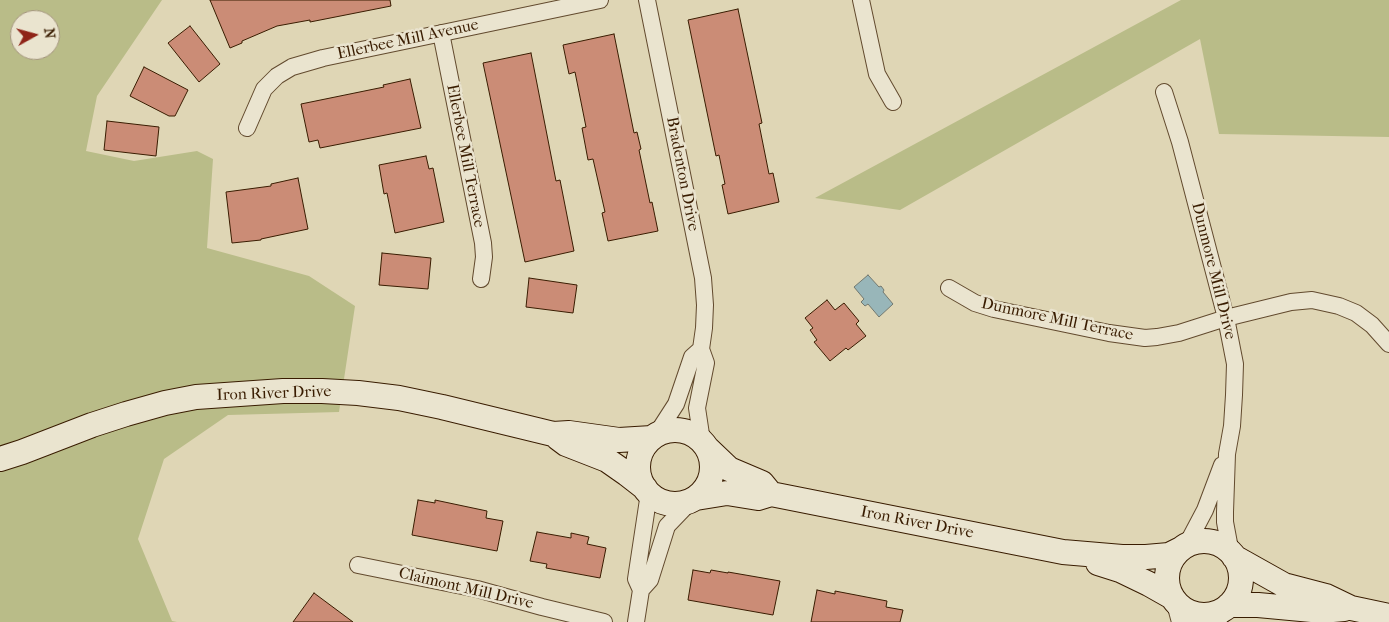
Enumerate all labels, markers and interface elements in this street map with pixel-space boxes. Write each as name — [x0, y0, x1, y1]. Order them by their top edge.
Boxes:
north arrow — [10, 10, 60, 60]
street label: Ellerbee Mill Avenue — [336, 16, 480, 64]
text: N — [40, 27, 58, 40]
street label: Ellerbee Mill Terrace — [442, 83, 488, 229]
street label: Bradenton Drive — [662, 115, 702, 233]
street label: Dunmore Mill Drive — [1187, 200, 1239, 342]
street label: Dunmore Mill Terrace — [979, 295, 1135, 345]
street label: Iron River Drive — [216, 382, 332, 406]
street label: Iron River Drive — [859, 503, 975, 543]
street label: Claimont Mill Drive — [397, 564, 535, 614]

